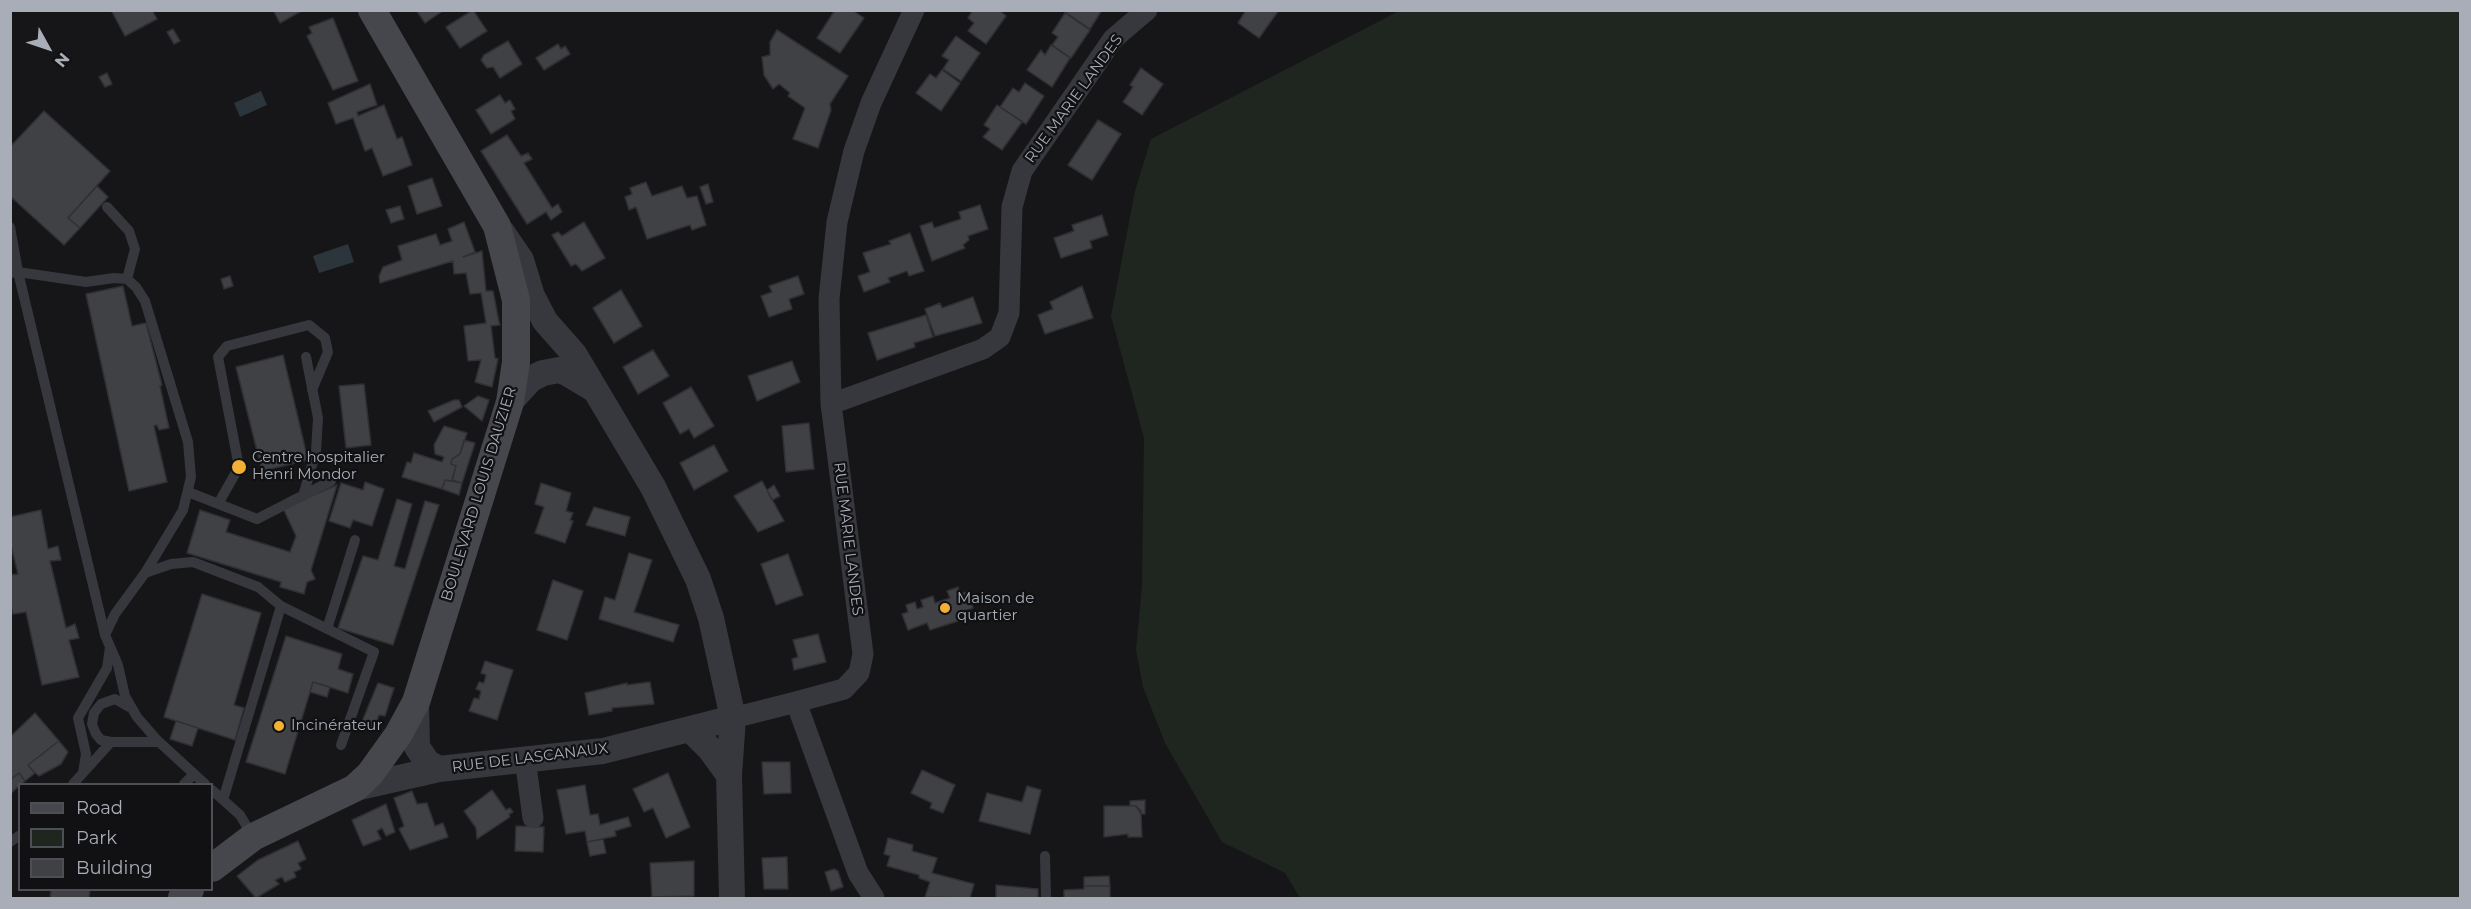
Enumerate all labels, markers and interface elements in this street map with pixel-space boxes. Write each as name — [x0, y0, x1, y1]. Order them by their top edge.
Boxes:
north arrow — [18, 18, 78, 78]
street label: RUE MARIE LANDES — [1021, 31, 1127, 167]
text: N — [51, 49, 74, 71]
street label: BOULEVARD LOUIS DAUZIER — [438, 385, 520, 603]
place label: Centre hospitalier Henri Mondor — [252, 449, 385, 484]
marker: Centre hospitalier Henri Mondor — [230, 458, 248, 476]
street label: RUE MARIE LANDES — [830, 461, 866, 617]
place label: Maison de quartier — [957, 590, 1034, 625]
marker: Maison de quartier — [938, 601, 952, 615]
place label: Incinérateur — [291, 717, 382, 735]
marker: Incinérateur — [272, 719, 286, 733]
street label: RUE DE LASCANAUX — [451, 739, 609, 777]
legend — [18, 783, 213, 891]
text: Road — [76, 797, 123, 819]
text: Park — [76, 827, 117, 849]
text: Building — [76, 857, 153, 879]

